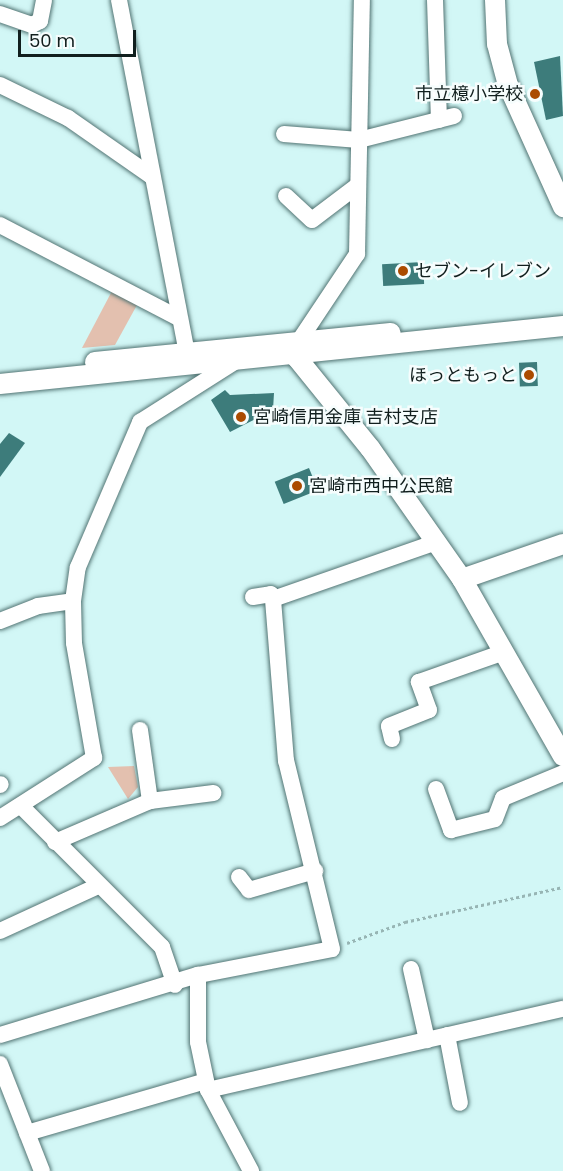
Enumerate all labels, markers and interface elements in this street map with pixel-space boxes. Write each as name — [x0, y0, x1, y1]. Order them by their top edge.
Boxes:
scale bar — [21, 18, 140, 56]
text: 50 m — [29, 28, 75, 53]
place label: 市立檍小学校 — [415, 83, 523, 105]
marker: 市立檍小学校 — [528, 87, 542, 101]
place label: セブン-イレブン — [415, 260, 551, 282]
marker: セブン-イレブン — [396, 264, 410, 278]
place label: ほっともっと — [409, 364, 517, 386]
marker: ほっともっと — [522, 368, 536, 382]
place label: 宮崎信用金庫 吉村支店 — [253, 406, 438, 428]
marker: 宮崎信用金庫 吉村支店 — [234, 410, 248, 424]
place label: 宮崎市西中公民館 — [309, 475, 453, 497]
marker: 宮崎市西中公民館 — [290, 479, 304, 493]

